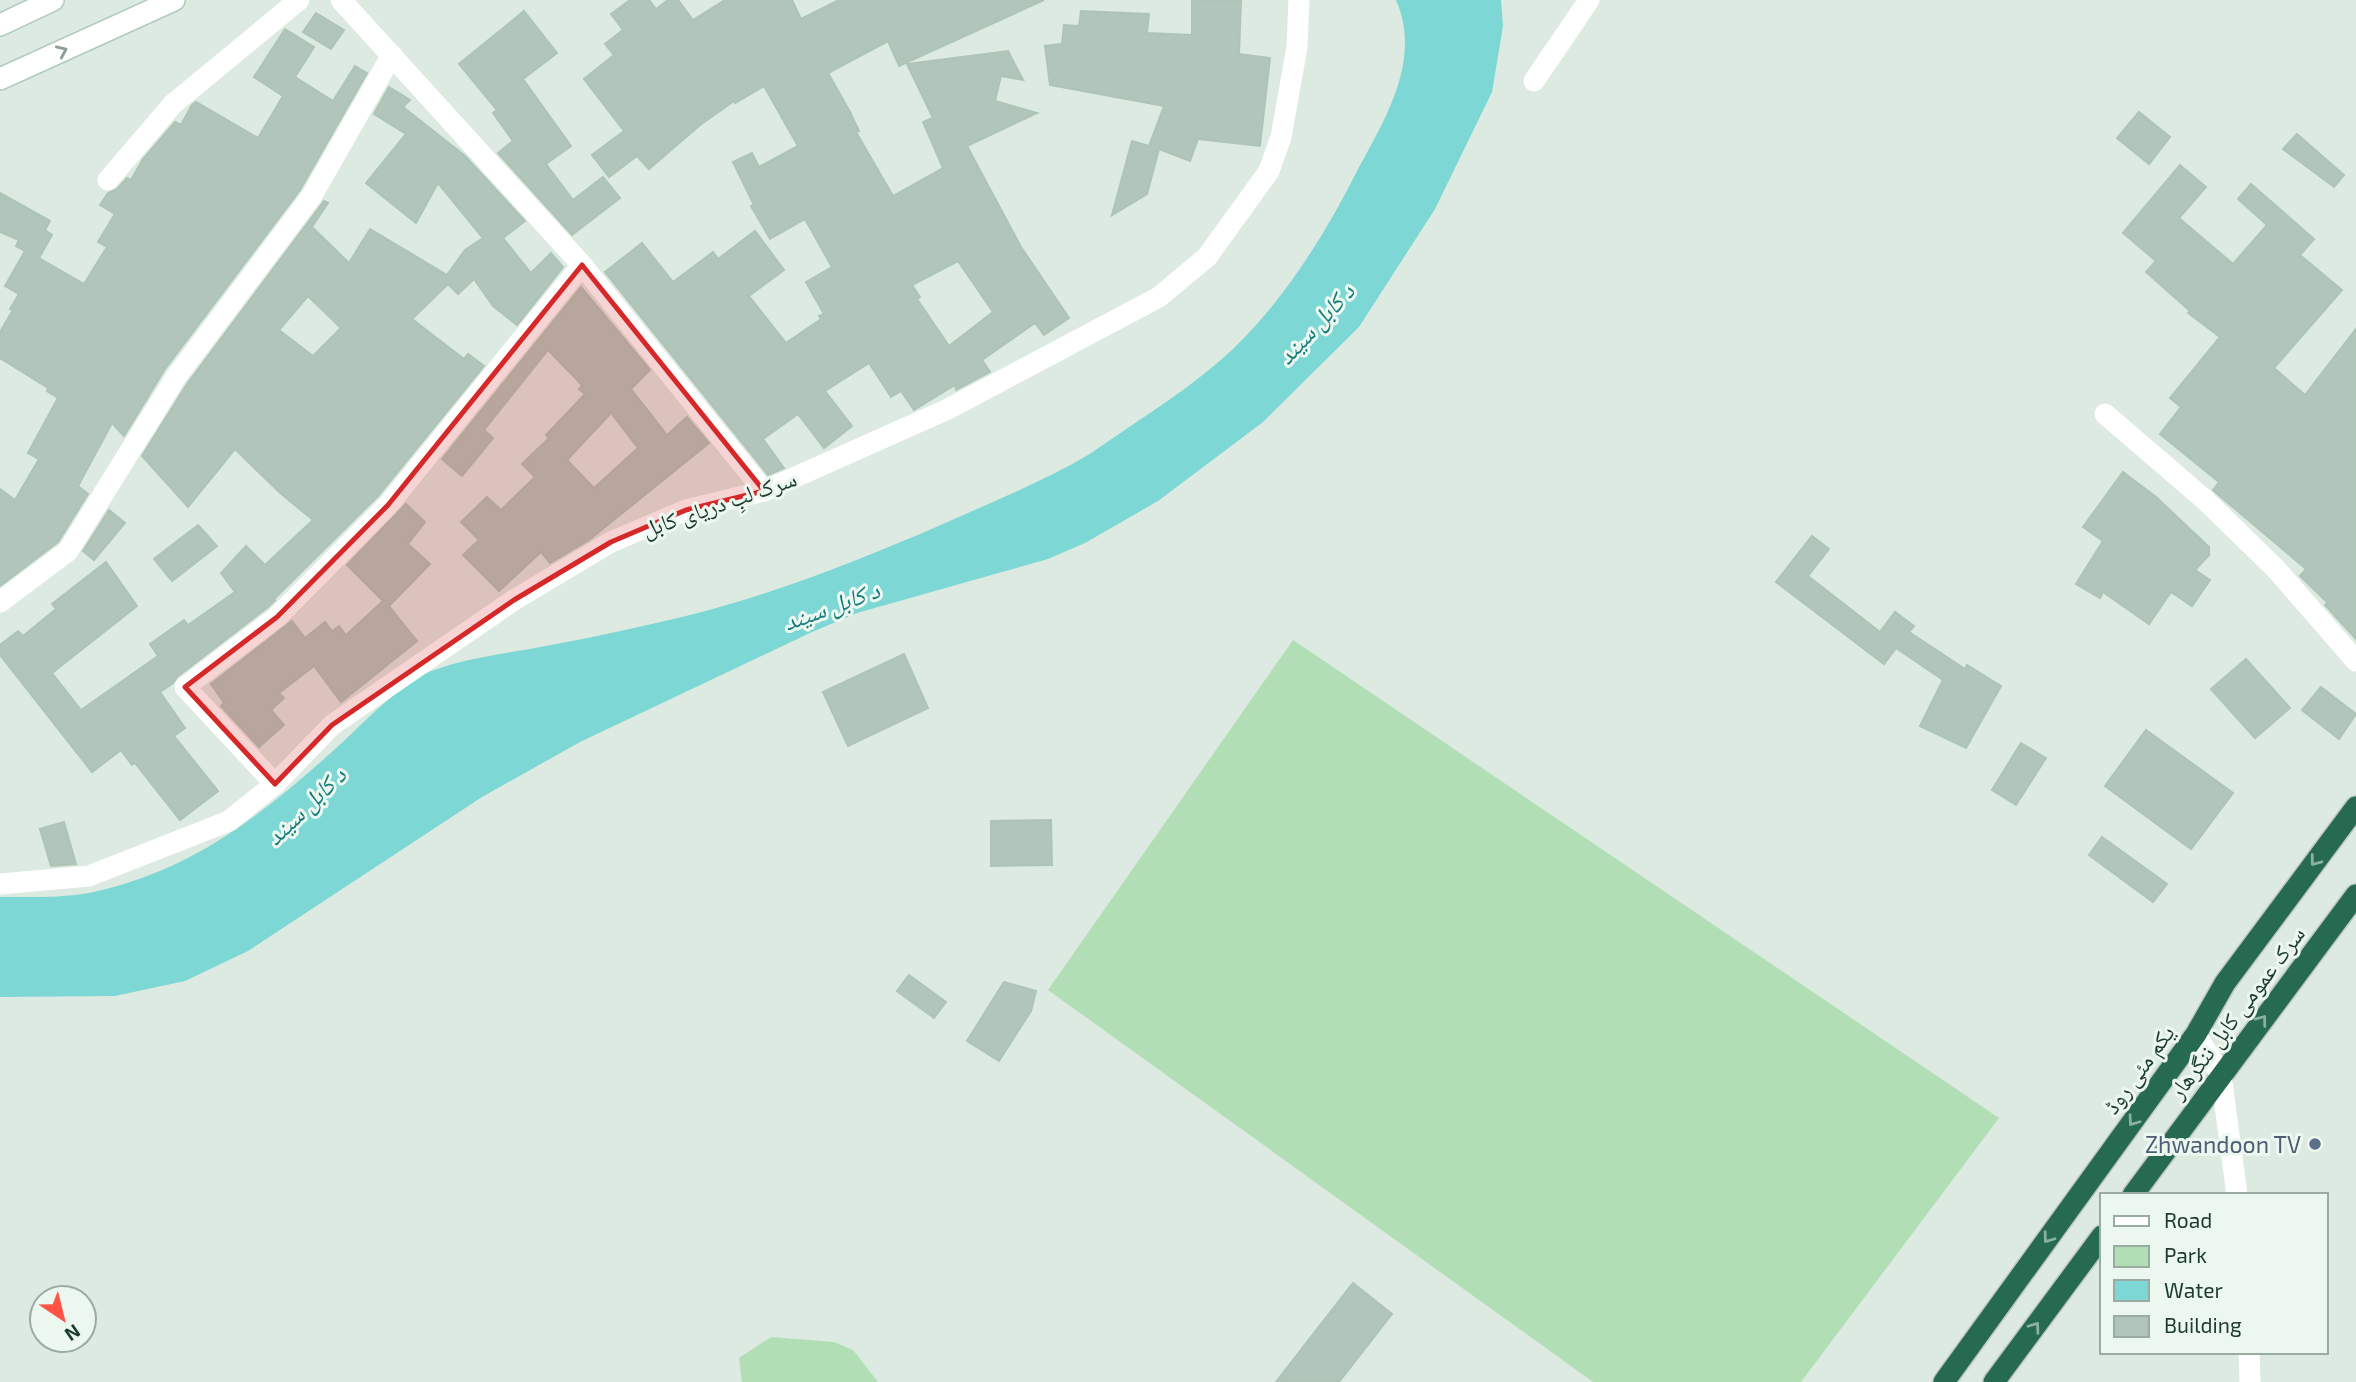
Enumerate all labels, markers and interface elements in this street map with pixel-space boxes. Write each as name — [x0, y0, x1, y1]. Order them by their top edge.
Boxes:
one-way arrow — [55, 45, 67, 59]
water label: د کابل سيند — [1270, 276, 1361, 371]
street label: سرک لبِ دریای کابل — [638, 463, 801, 546]
water label: د کابل سيند — [779, 574, 884, 638]
water label: د کابل سيند — [259, 760, 353, 852]
one-way arrow — [2311, 853, 2324, 866]
street label: سرک عمومی کابل ننگرهار — [2161, 920, 2311, 1105]
one-way arrow — [2254, 1015, 2266, 1028]
street label: یکم مئی روڈ — [2096, 1019, 2182, 1121]
one-way arrow — [2129, 1113, 2141, 1126]
place label: Zhwandoon TV — [2145, 1130, 2301, 1158]
marker: Zhwandoon TV — [2307, 1136, 2323, 1152]
legend — [2100, 1193, 2328, 1354]
text: Road — [2164, 1207, 2212, 1232]
one-way arrow — [2044, 1230, 2057, 1243]
text: Park — [2164, 1242, 2207, 1267]
text: Water — [2164, 1277, 2223, 1302]
north arrow — [28, 1284, 98, 1354]
text: Building — [2164, 1312, 2242, 1337]
text: N — [61, 1320, 85, 1347]
one-way arrow — [2026, 1322, 2039, 1335]

